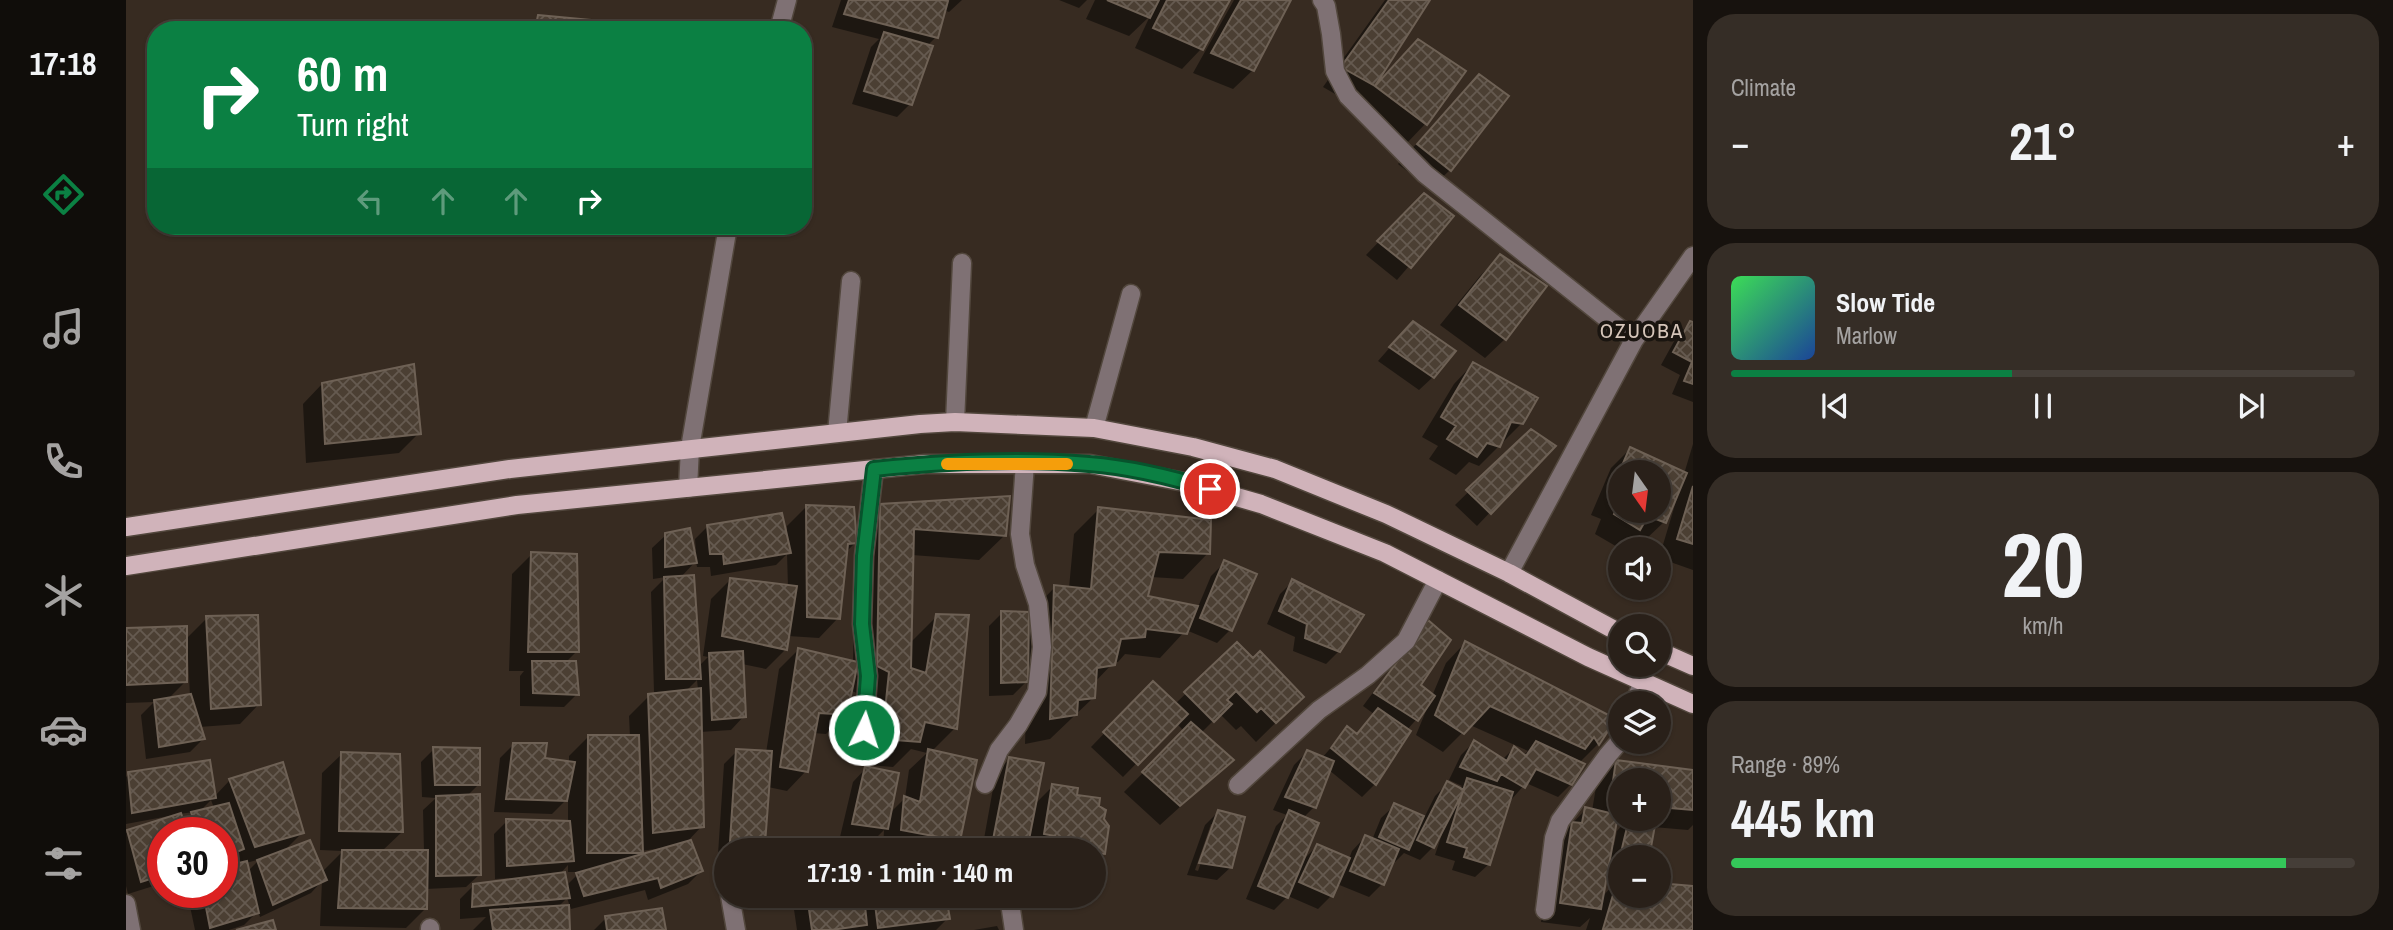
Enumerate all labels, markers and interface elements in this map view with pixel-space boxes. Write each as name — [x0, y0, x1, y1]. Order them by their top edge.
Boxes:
text: 60 m — [297, 40, 389, 106]
text: 17:18 — [29, 42, 97, 85]
icon: right — [182, 49, 273, 140]
text: Climate — [1731, 72, 1796, 103]
text: Turn right — [297, 103, 409, 146]
text: 21° — [2009, 106, 2077, 176]
text: − — [1731, 117, 1749, 168]
text: + — [2337, 117, 2355, 168]
icon: directions — [39, 170, 88, 219]
icon: left — [351, 182, 389, 220]
icon: ahead — [424, 182, 462, 220]
icon: ahead — [497, 182, 535, 220]
icon: right — [570, 182, 608, 220]
text: Slow Tide — [1836, 285, 1935, 320]
icon: music — [39, 304, 88, 353]
district label: OZUOBA — [1600, 316, 1684, 345]
text: Marlow — [1836, 320, 1897, 351]
icon: previous — [1816, 387, 1854, 425]
icon: pause — [2024, 387, 2062, 425]
icon: next — [2232, 387, 2270, 425]
icon: phone — [39, 437, 88, 486]
pin — [1180, 459, 1240, 519]
north arrow — [1608, 460, 1671, 523]
map controls — [1608, 460, 1671, 908]
icon: arrive — [1191, 470, 1229, 508]
text: 20 — [2002, 503, 2085, 625]
button: sound — [1608, 537, 1671, 600]
icon: climate — [39, 571, 88, 620]
text: km/h — [2023, 610, 2063, 641]
button: search — [1608, 614, 1671, 677]
button: layers — [1608, 691, 1671, 754]
position arrow — [827, 693, 901, 767]
icon: car — [39, 705, 88, 754]
text: Range · 89% — [1731, 749, 1840, 780]
button: + — [1608, 768, 1671, 831]
text: 445 km — [1731, 783, 1876, 853]
speed limit sign: 30 — [147, 817, 238, 908]
icon: filters — [39, 839, 88, 888]
button: − — [1608, 845, 1671, 908]
text: 17:19 · 1 min · 140 m — [807, 855, 1013, 890]

